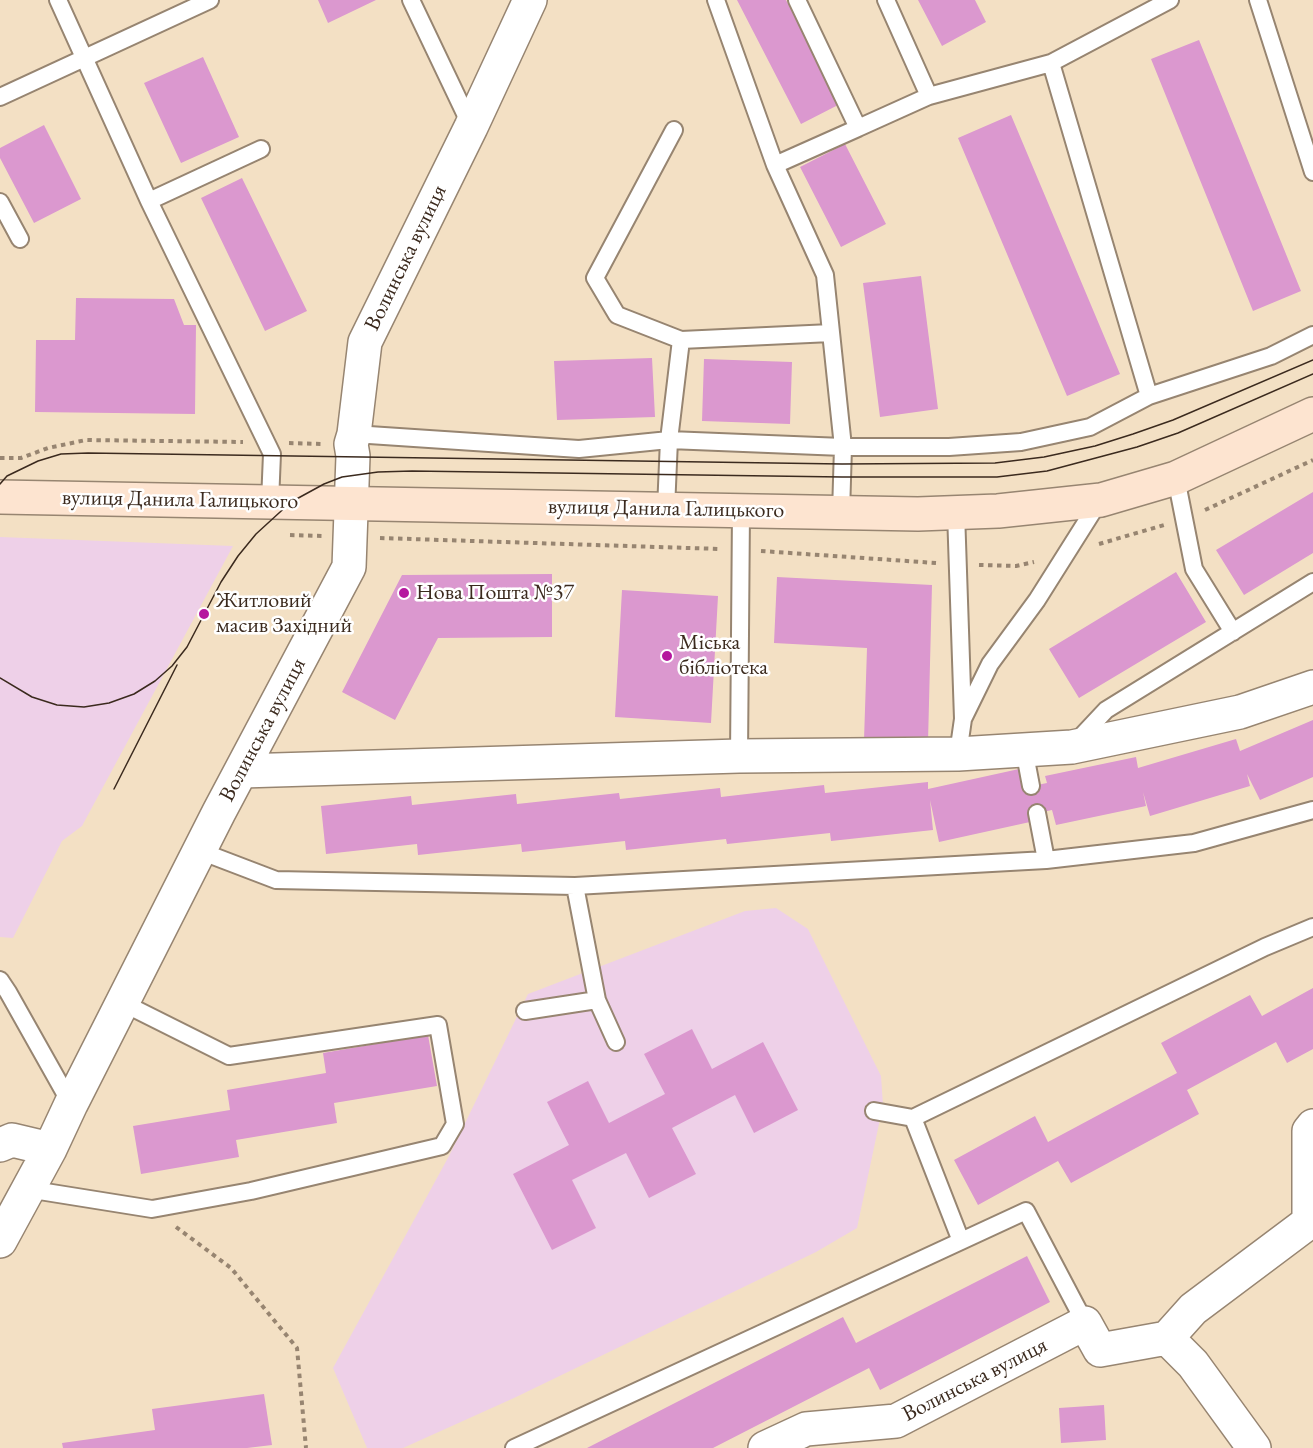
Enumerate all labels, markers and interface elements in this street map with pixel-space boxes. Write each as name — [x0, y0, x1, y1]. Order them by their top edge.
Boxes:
street label: Волинська вулиця — [359, 181, 453, 335]
street label: вулиця Данила Галицького — [62, 485, 298, 515]
street label: вулиця Данила Галицького — [548, 494, 784, 524]
place label: Нова Пошта №37 — [416, 580, 574, 606]
marker: Нова Пошта №37 — [397, 586, 411, 600]
place label: Житловий масив Західний — [216, 588, 352, 640]
marker: Житловий масив Західний — [197, 607, 211, 621]
place label: Міська бібліотека — [679, 630, 768, 682]
marker: Міська бібліотека — [660, 649, 674, 663]
street label: Волинська вулиця — [214, 654, 312, 806]
street label: Волинська вулиця — [898, 1332, 1052, 1428]

